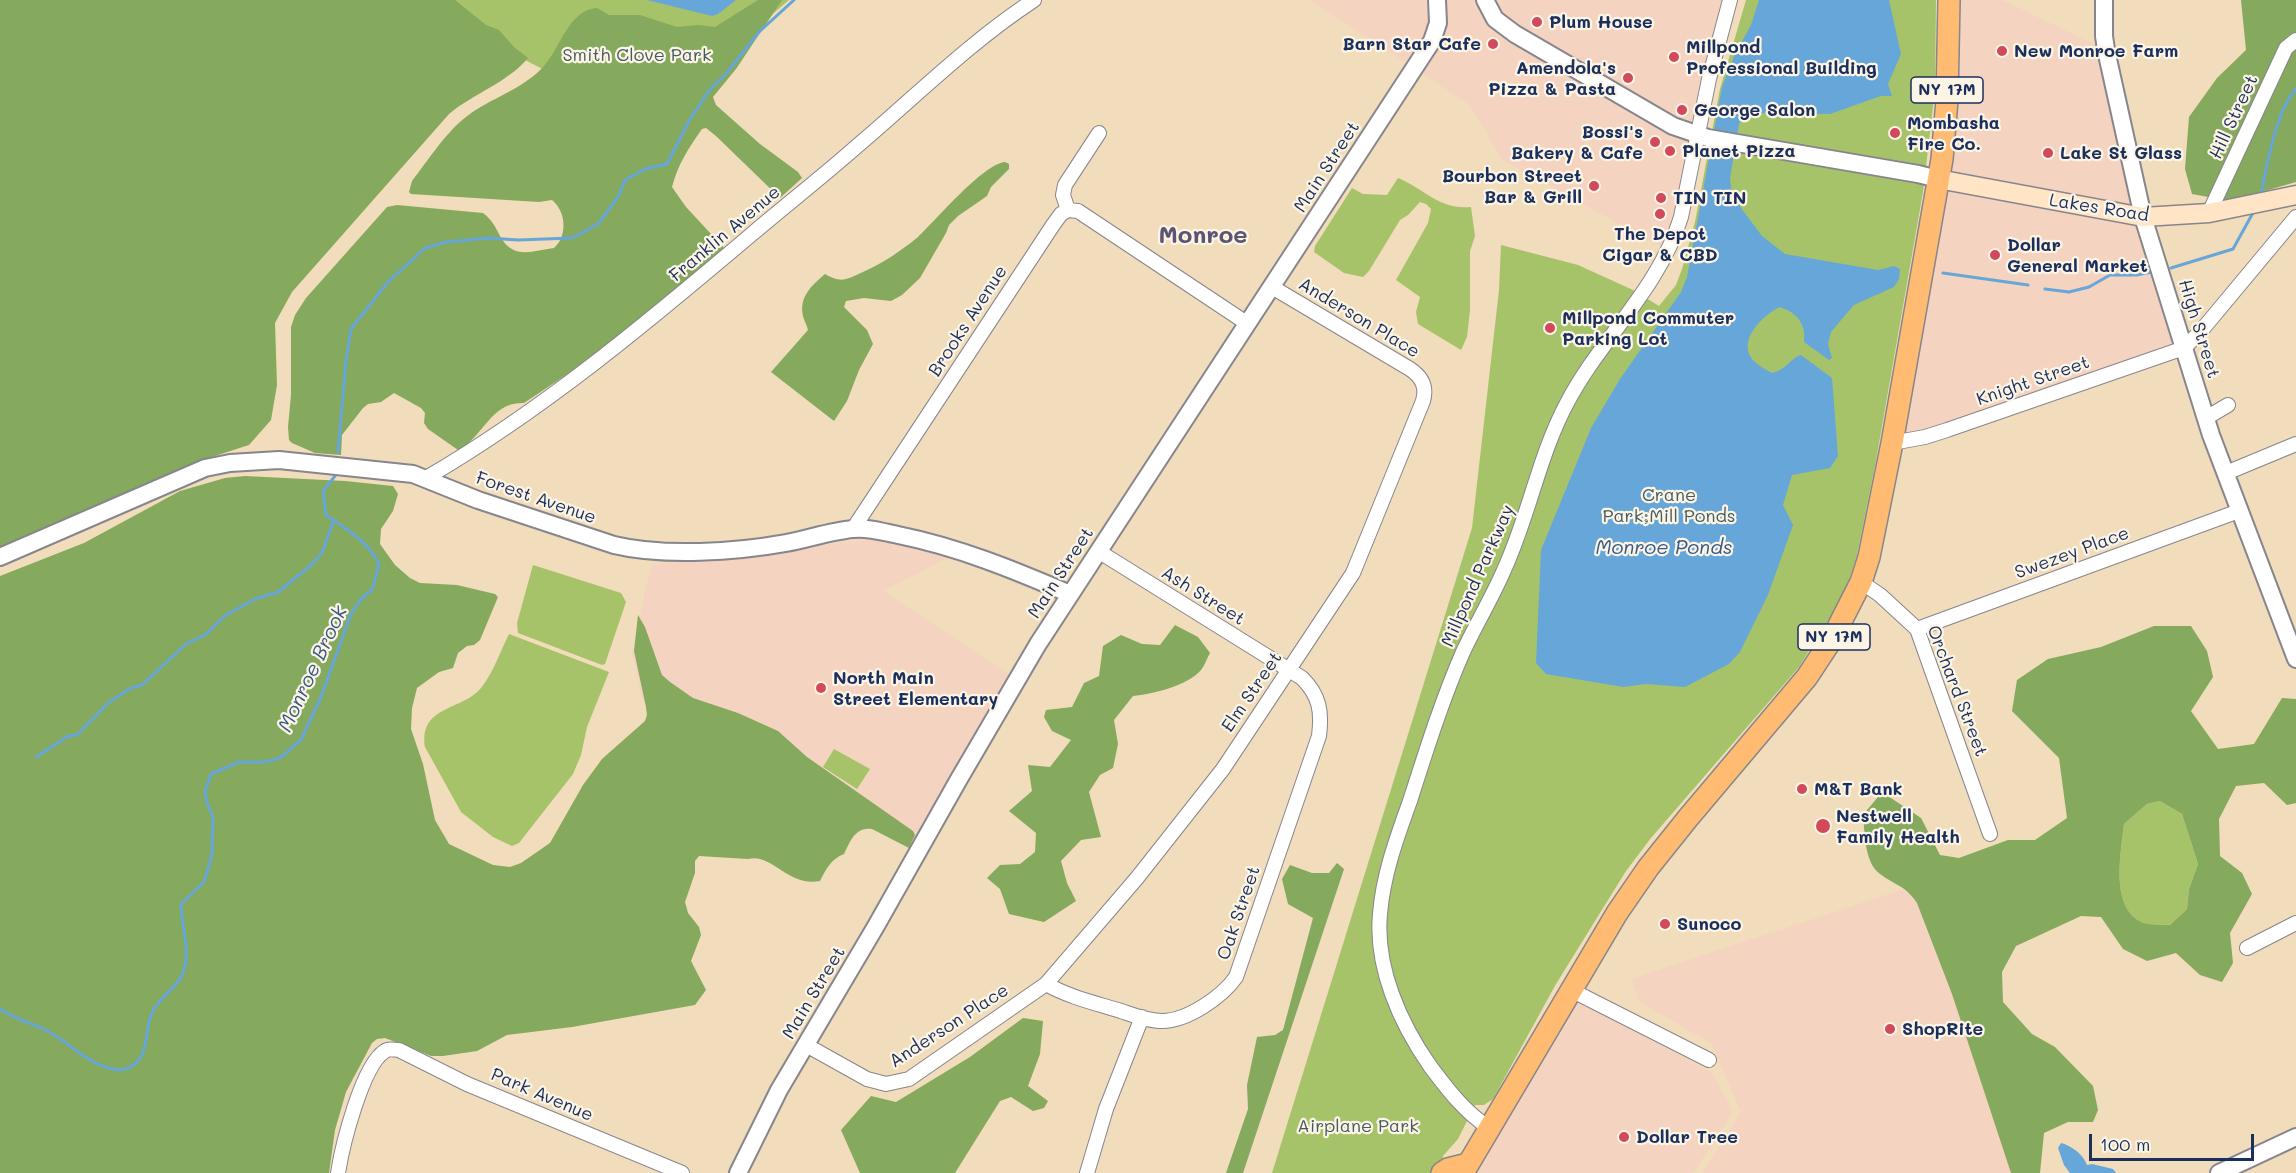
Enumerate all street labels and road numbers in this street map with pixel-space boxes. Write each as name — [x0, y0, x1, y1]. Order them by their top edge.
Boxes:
street label: Hill Street — [2205, 71, 2263, 163]
road number: NY 17M — [1911, 77, 1983, 103]
street label: Main Street — [1290, 117, 1364, 217]
street label: Franklin Avenue — [665, 181, 785, 287]
street label: Lakes Road — [2048, 189, 2150, 227]
street label: Brooks Avenue — [924, 261, 1012, 381]
street label: Anderson Place — [1294, 273, 1424, 363]
street label: High Street — [2174, 277, 2224, 381]
street label: Knight Street — [1974, 352, 2092, 410]
street label: Forest Avenue — [473, 467, 599, 529]
street label: Millpond Parkway — [1437, 502, 1519, 650]
street label: Swezey Place — [2012, 522, 2132, 584]
street label: Main Street — [1024, 523, 1098, 623]
street label: Ash Street — [1157, 562, 1249, 630]
street label: Orchard Street — [1922, 622, 1992, 760]
road number: NY 17M — [1798, 624, 1870, 650]
street label: Elm Street — [1217, 648, 1287, 736]
street label: Oak Street — [1213, 863, 1265, 963]
street label: Main Street — [778, 943, 850, 1043]
street label: Anderson Place — [885, 979, 1013, 1073]
street label: Park Avenue — [488, 1064, 596, 1126]

